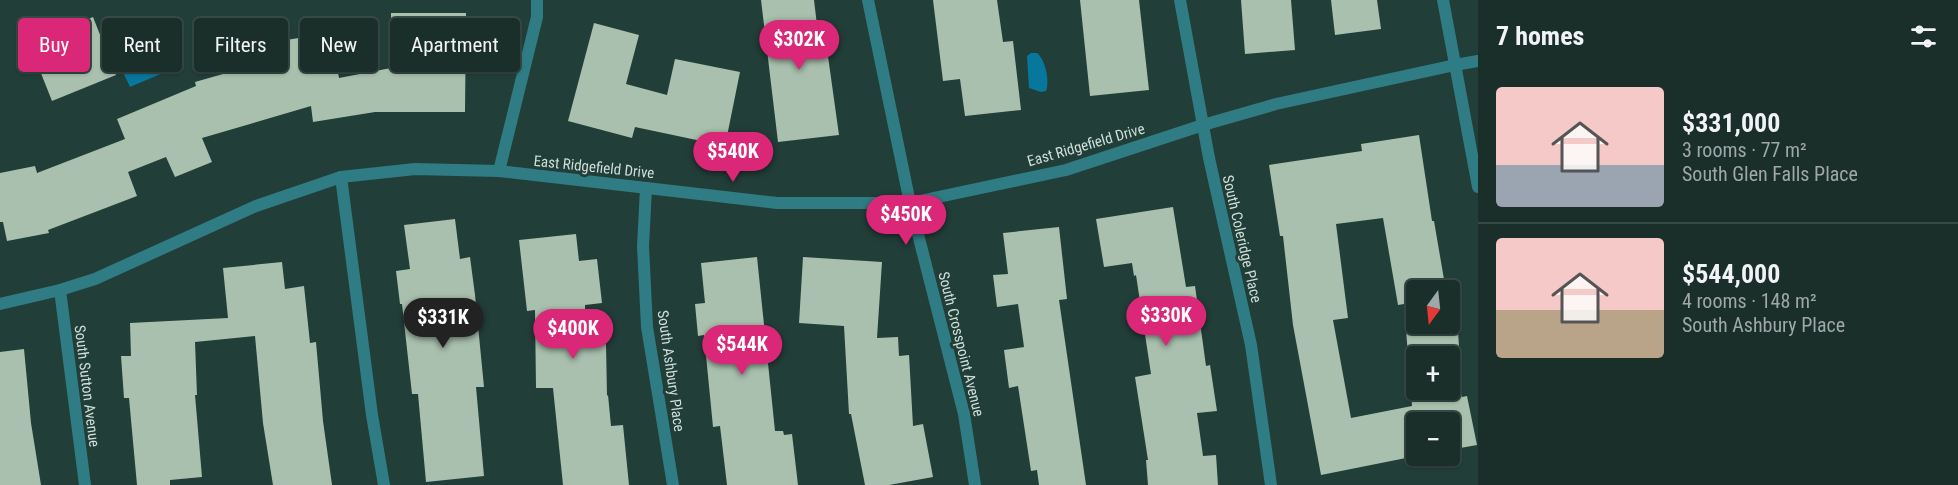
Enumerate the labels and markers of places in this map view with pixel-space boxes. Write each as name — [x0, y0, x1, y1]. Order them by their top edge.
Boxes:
pin: $302K — [757, 20, 841, 71]
pin: $540K — [691, 132, 775, 183]
pin: $450K — [864, 195, 948, 246]
pin: $330K — [1124, 296, 1208, 347]
pin: $331K — [401, 298, 485, 349]
pin: $400K — [531, 309, 615, 360]
pin: $544K — [700, 325, 784, 376]

